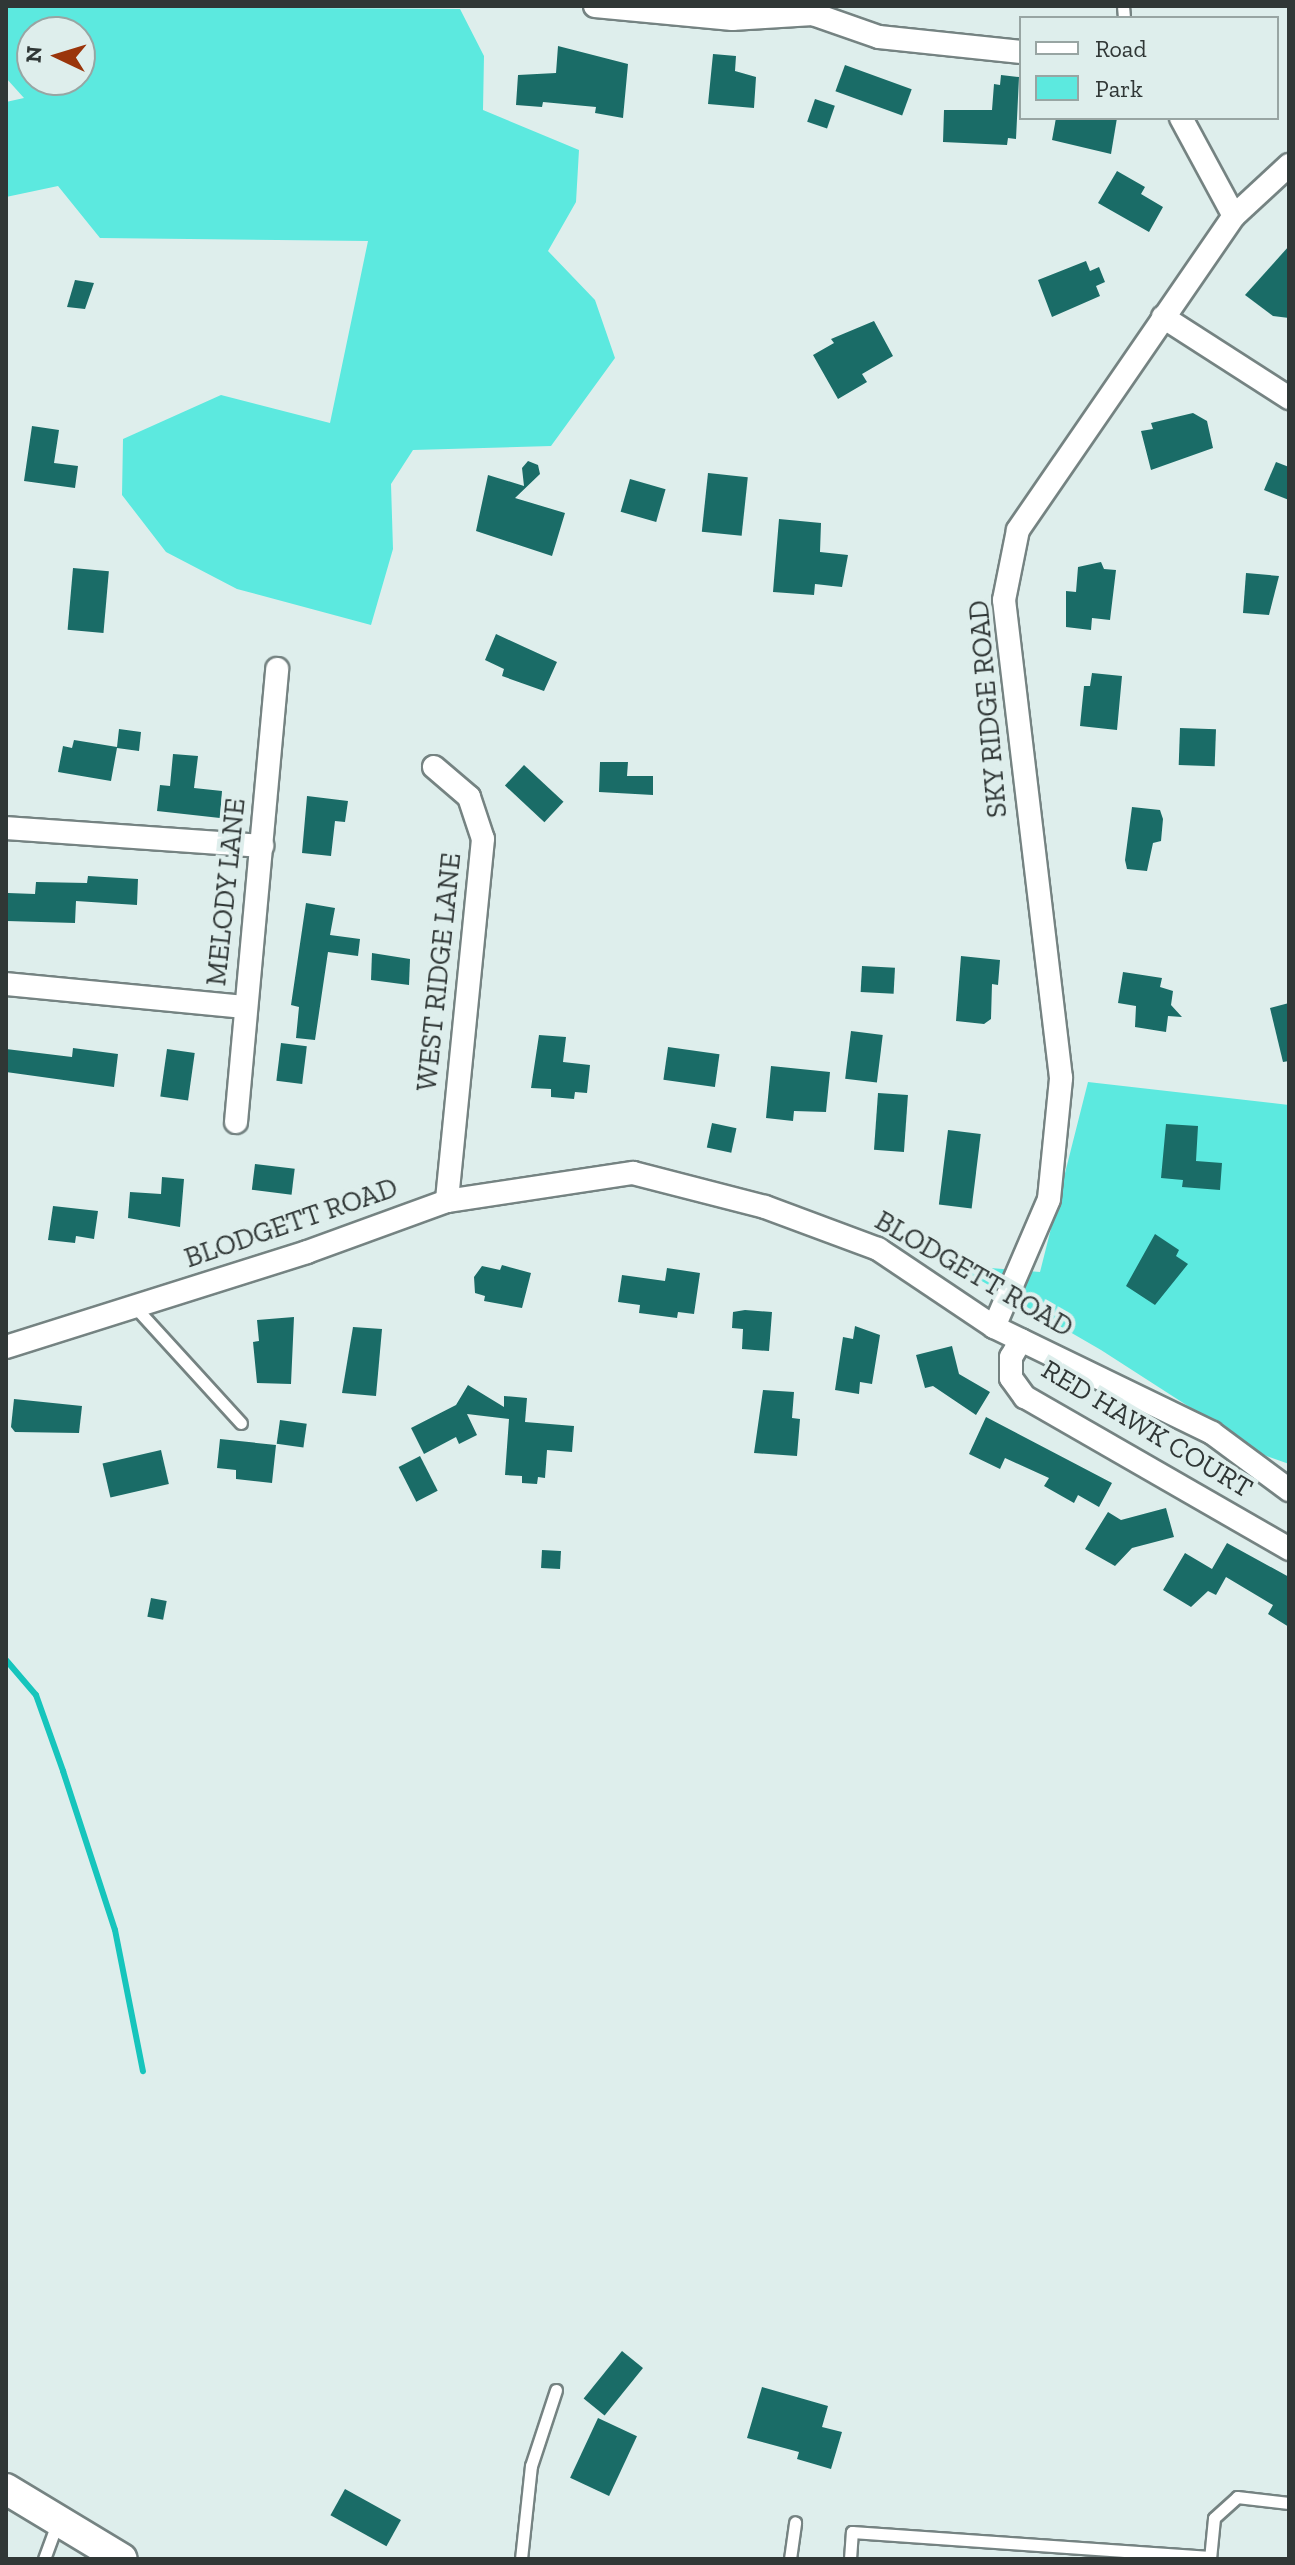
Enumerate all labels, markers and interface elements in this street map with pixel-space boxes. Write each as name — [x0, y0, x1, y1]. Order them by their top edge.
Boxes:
north arrow — [16, 16, 96, 96]
legend — [1019, 16, 1279, 120]
text: Road — [1095, 34, 1147, 63]
text: N — [20, 45, 48, 64]
text: Park — [1095, 74, 1143, 103]
street label: SKY RIDGE ROAD — [962, 598, 1014, 820]
street label: MELODY LANE — [199, 796, 253, 988]
street label: WEST RIDGE LANE — [410, 851, 468, 1093]
street label: BLODGETT ROAD — [180, 1171, 402, 1275]
street label: BLODGETT ROAD — [869, 1204, 1079, 1344]
street label: RED HAWK COURT — [1035, 1353, 1259, 1505]

